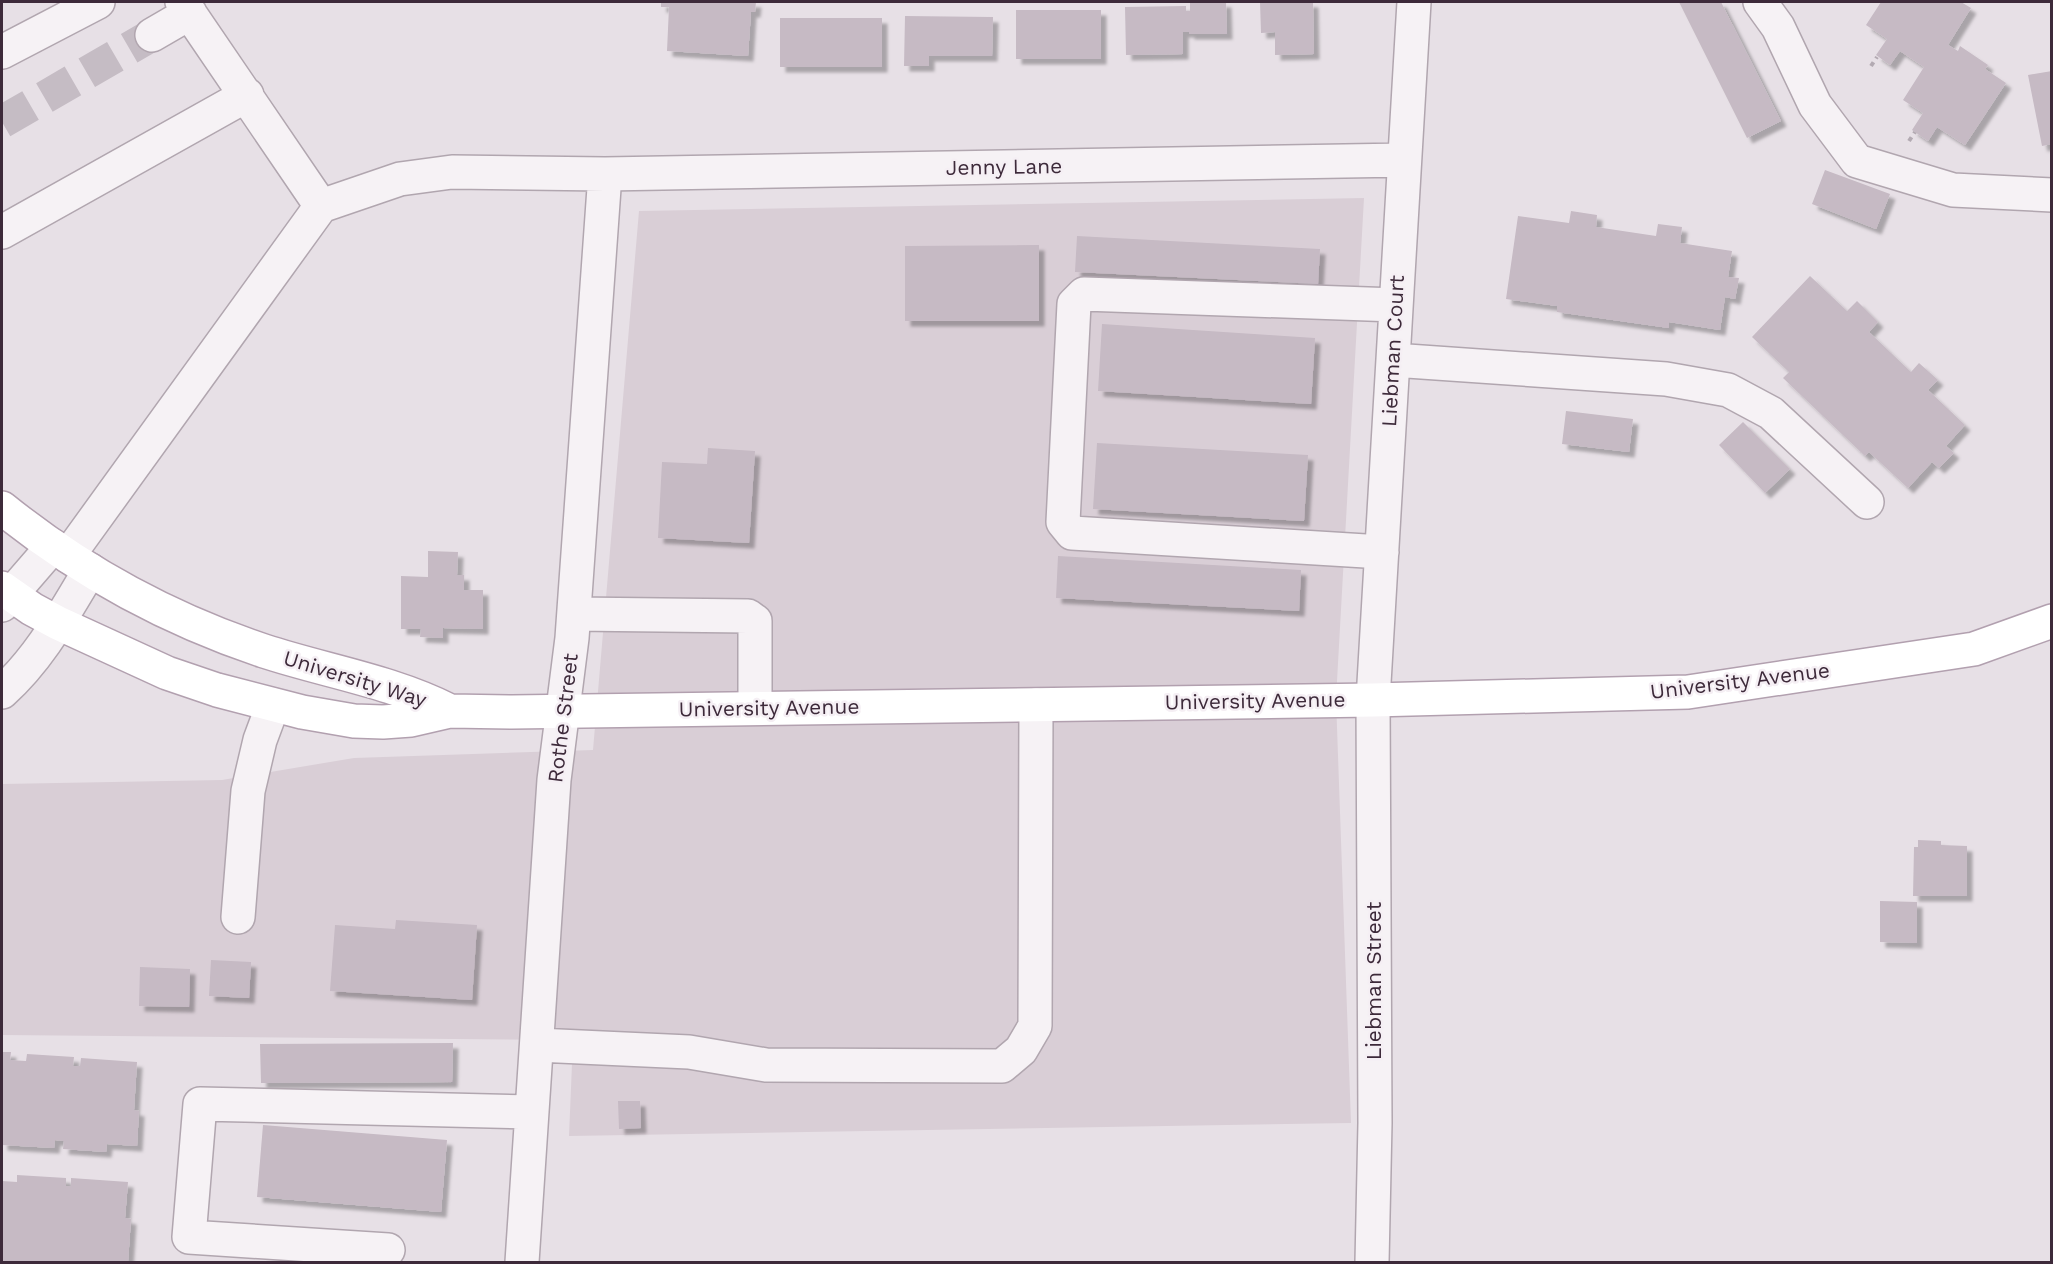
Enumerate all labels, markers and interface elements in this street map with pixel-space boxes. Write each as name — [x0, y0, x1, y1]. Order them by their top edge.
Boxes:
street label: Jenny Lane — [945, 153, 1062, 180]
street label: Liebman Court — [1376, 274, 1409, 428]
street label: University Way — [281, 645, 430, 712]
street label: Rothe Street — [542, 652, 583, 784]
street label: University Avenue — [1649, 657, 1831, 704]
street label: University Avenue — [1164, 686, 1346, 715]
street label: University Avenue — [678, 693, 860, 722]
street label: Liebman Street — [1361, 901, 1386, 1060]

